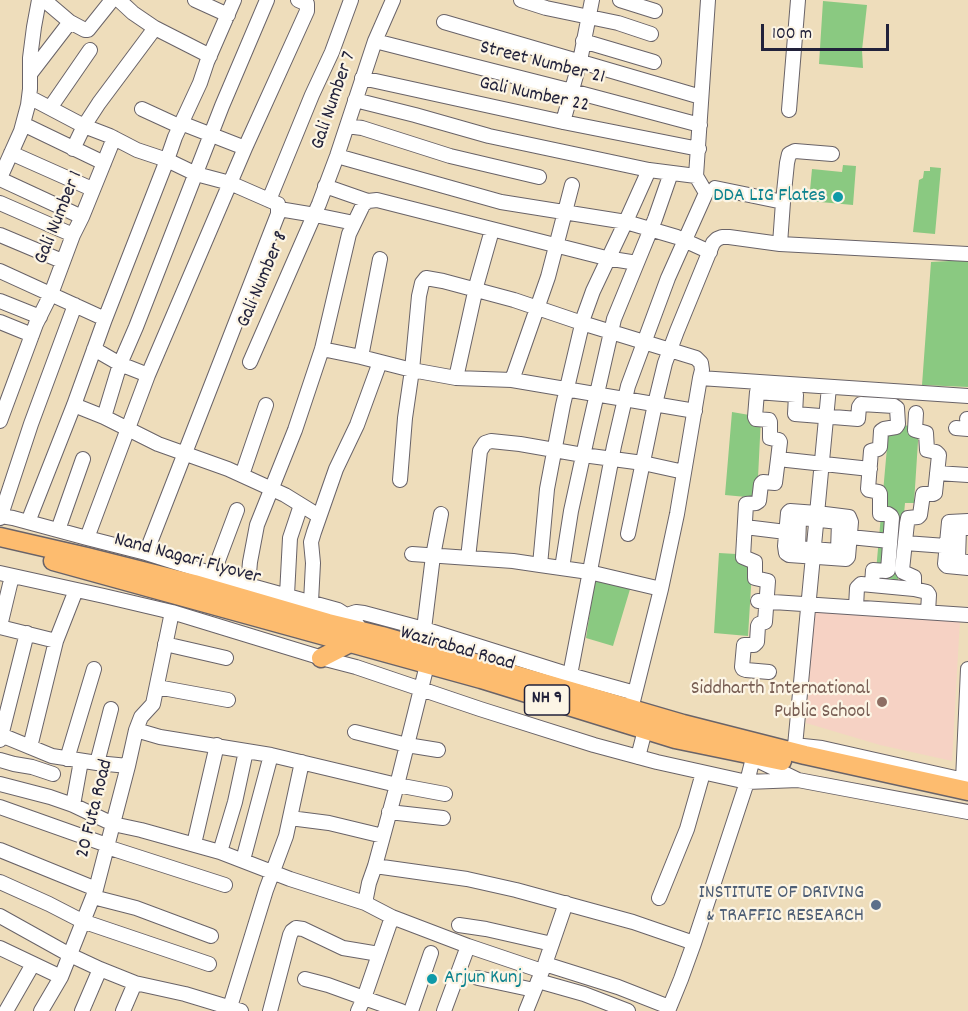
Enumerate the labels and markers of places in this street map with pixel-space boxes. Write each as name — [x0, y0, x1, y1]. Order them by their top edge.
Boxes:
place label: DDA LIG Flates — [713, 185, 826, 209]
marker: DDA LIG Flates — [831, 190, 845, 204]
place label: Siddharth International Public School — [691, 678, 870, 725]
marker: Siddharth International Public School — [875, 695, 889, 709]
place label: INSTITUTE OF DRIVING & TRAFFIC RESEARCH — [699, 882, 864, 929]
marker: INSTITUTE OF DRIVING & TRAFFIC RESEARCH — [869, 898, 883, 912]
place label: Arjun Kunj — [444, 967, 522, 991]
marker: Arjun Kunj — [425, 972, 439, 986]

